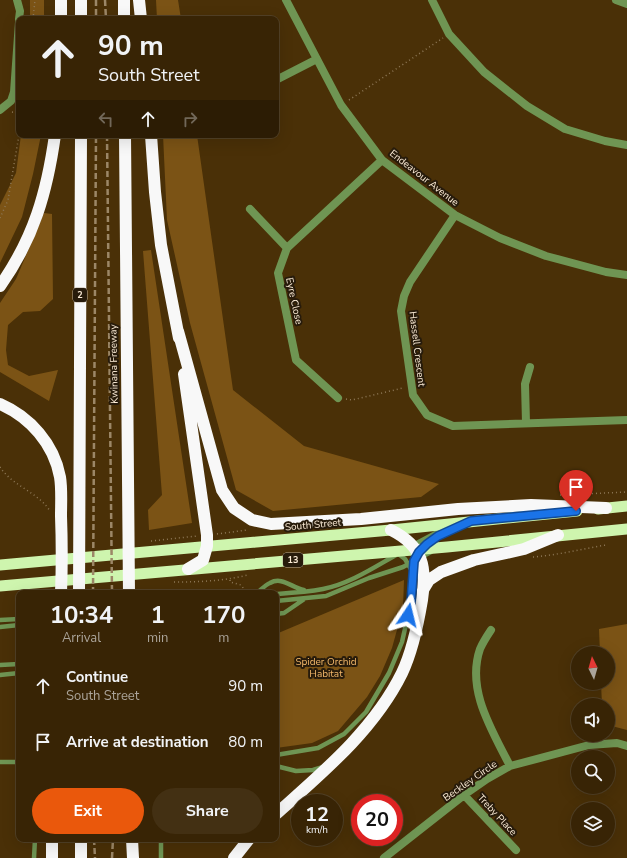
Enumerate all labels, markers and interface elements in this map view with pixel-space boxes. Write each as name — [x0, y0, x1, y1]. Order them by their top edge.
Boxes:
text: 90 m — [98, 27, 164, 65]
icon: ahead — [32, 32, 84, 84]
text: South Street — [98, 63, 199, 87]
icon: left — [95, 108, 117, 130]
icon: ahead — [137, 108, 159, 130]
icon: right — [179, 108, 201, 130]
street label: Endeavour Avenue — [386, 147, 462, 209]
street label: Eyre Close — [282, 276, 306, 326]
road number: 2 — [73, 288, 87, 302]
street label: Hassell Crescent — [405, 311, 429, 388]
street label: Kwinana Freeway — [106, 323, 122, 404]
pin — [559, 470, 593, 511]
icon: arrive — [565, 476, 587, 498]
street label: South Street — [284, 516, 342, 534]
road number: 13 — [283, 553, 303, 567]
position arrow — [387, 594, 429, 636]
text: 10:34 — [50, 599, 113, 631]
text: 1 — [150, 599, 165, 631]
text: 170 — [202, 599, 245, 631]
text: Arrival — [62, 629, 101, 647]
text: min — [147, 629, 168, 647]
text: m — [218, 629, 229, 647]
north arrow — [571, 646, 615, 690]
map controls — [571, 646, 615, 846]
park label: Spider Orchid Habitat — [295, 655, 357, 681]
text: Continue — [66, 667, 128, 687]
icon: ahead — [32, 675, 54, 697]
text: 90 m — [228, 676, 263, 696]
text: South Street — [66, 687, 139, 705]
button: sound — [571, 698, 615, 742]
icon: arrive — [32, 731, 54, 753]
text: Arrive at destination — [66, 732, 209, 752]
text: 80 m — [228, 732, 263, 752]
button: search — [571, 750, 615, 794]
street label: Beckley Circle — [440, 757, 500, 805]
button: Exit — [32, 788, 144, 834]
button: Share — [152, 788, 263, 834]
street label: Treby Place — [474, 791, 520, 839]
speed limit sign: 20 — [351, 794, 403, 846]
text: 12 — [305, 801, 329, 828]
button: layers — [571, 802, 615, 846]
text: km/h — [306, 823, 328, 837]

